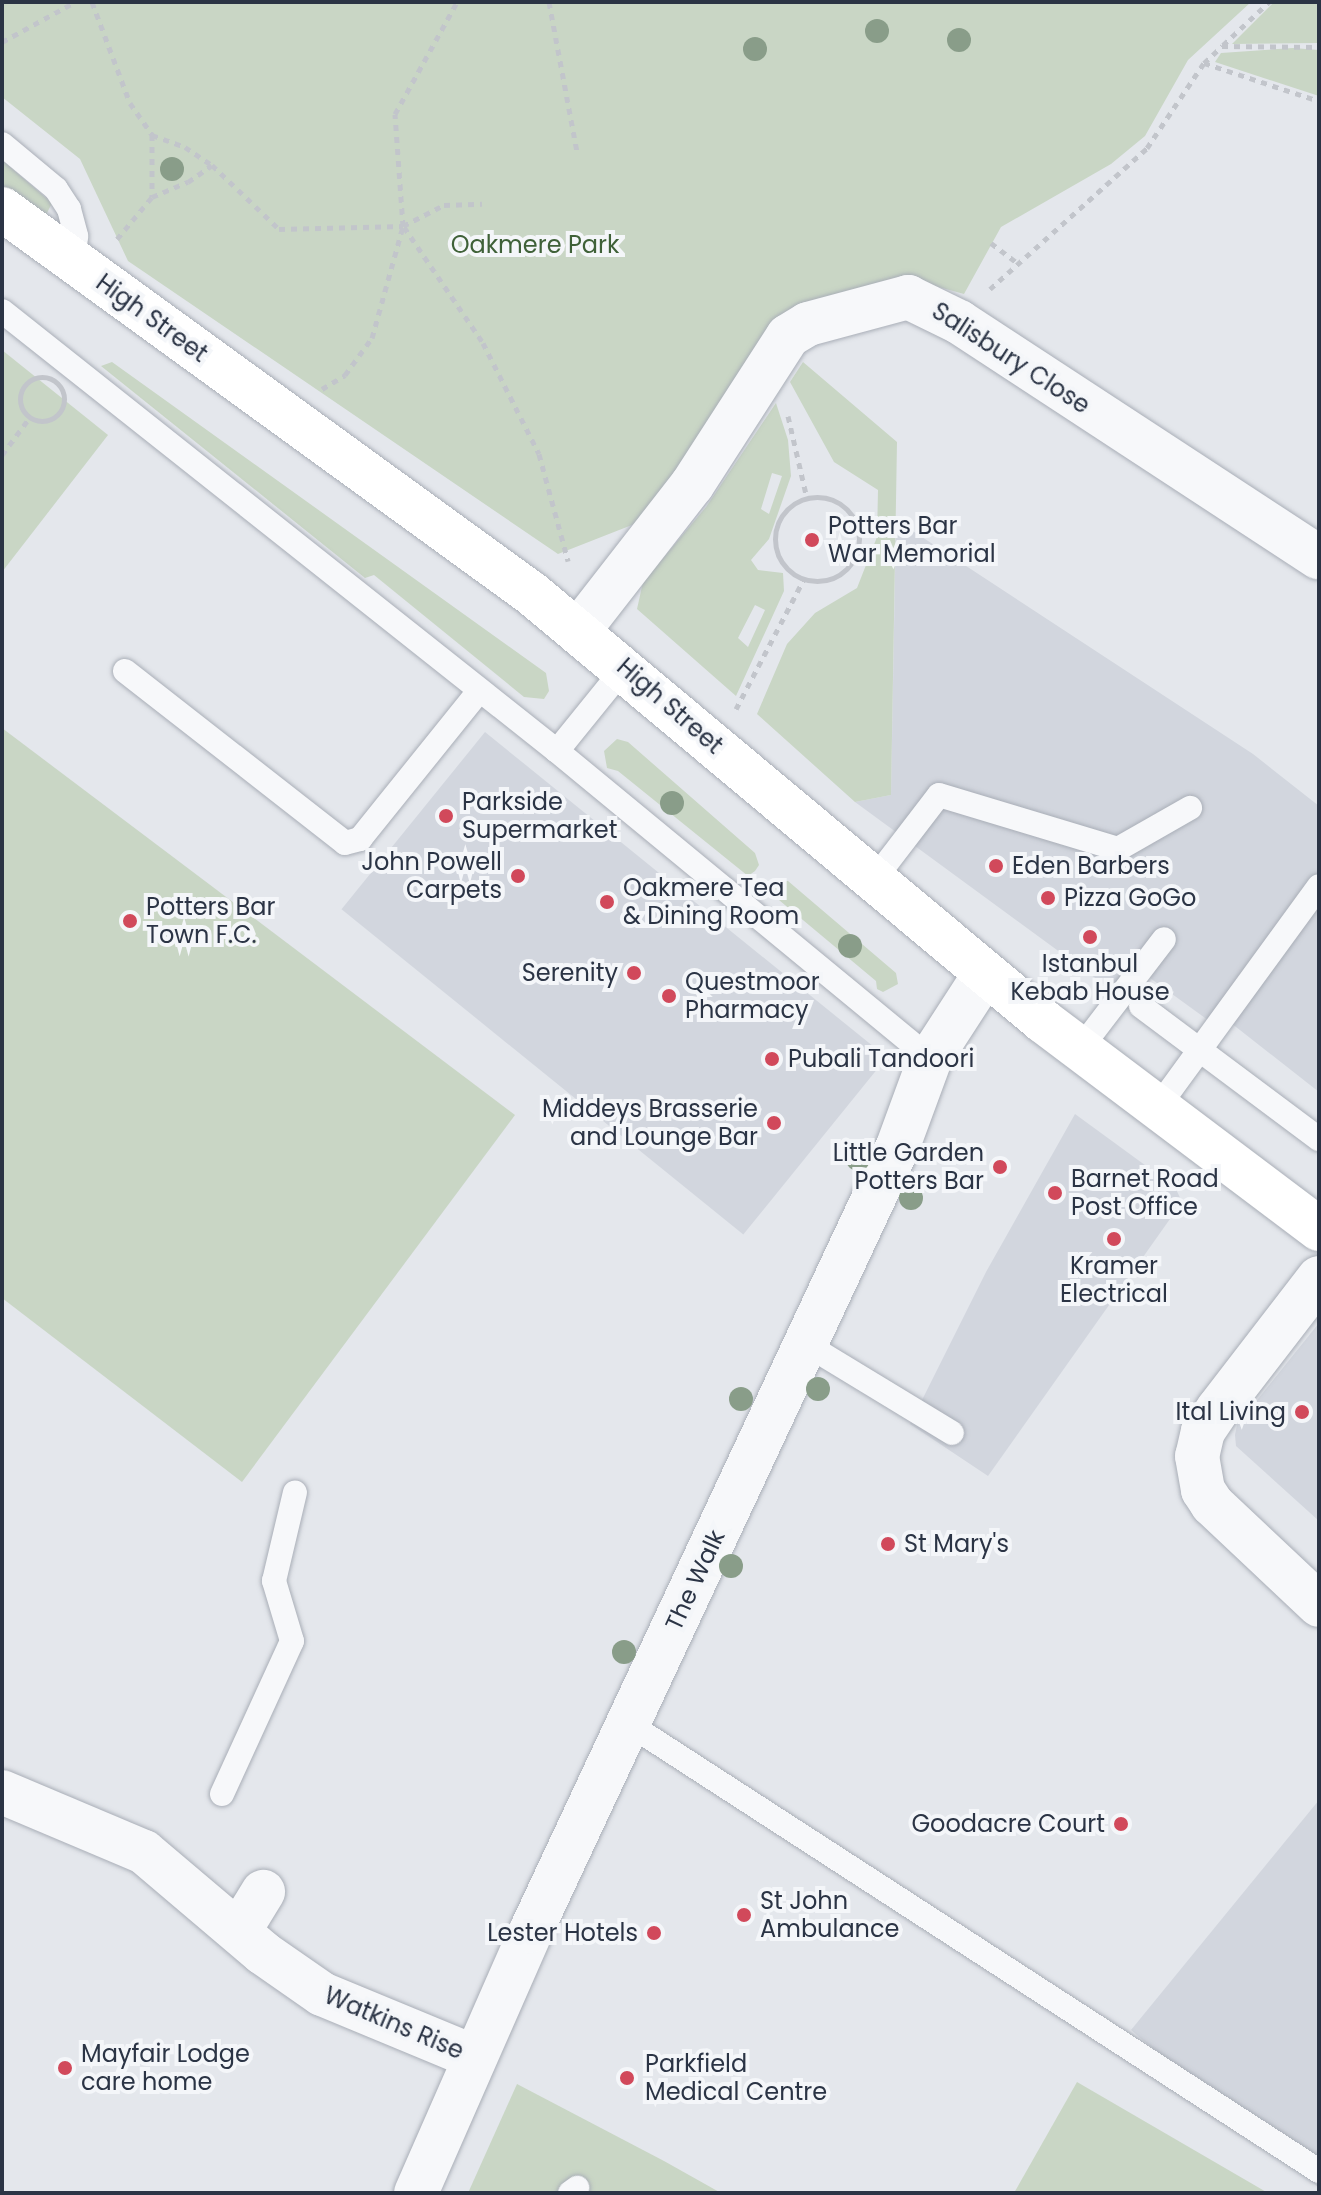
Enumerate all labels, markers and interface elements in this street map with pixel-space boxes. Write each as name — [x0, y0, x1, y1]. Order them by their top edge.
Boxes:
park label: Oakmere Park — [451, 231, 619, 259]
street label: High Street — [91, 268, 213, 368]
street label: Salisbury Close — [927, 296, 1095, 420]
place label: Potters Bar War Memorial — [828, 512, 996, 568]
marker: Potters Bar War Memorial — [803, 531, 821, 549]
street label: High Street — [611, 652, 729, 760]
place label: Parkside Supermarket — [462, 788, 617, 844]
marker: Parkside Supermarket — [437, 807, 455, 825]
place label: John Powell Carpets — [361, 848, 502, 904]
place label: Eden Barbers — [1012, 852, 1170, 880]
marker: Eden Barbers — [987, 857, 1005, 875]
marker: John Powell Carpets — [509, 867, 527, 885]
place label: Oakmere Tea & Dining Room — [623, 874, 799, 930]
place label: Pizza GoGo — [1064, 884, 1196, 912]
marker: Pizza GoGo — [1039, 889, 1057, 907]
place label: Potters Bar Town F.C. — [146, 893, 275, 949]
marker: Oakmere Tea & Dining Room — [598, 893, 616, 911]
marker: Potters Bar Town F.C. — [121, 912, 139, 930]
marker: Istanbul Kebab House — [1081, 928, 1099, 946]
place label: Istanbul Kebab House — [1010, 950, 1170, 1006]
place label: Serenity — [522, 959, 618, 987]
marker: Serenity — [625, 964, 643, 982]
place label: Questmoor Pharmacy — [685, 968, 820, 1024]
marker: Questmoor Pharmacy — [660, 987, 678, 1005]
place label: Pubali Tandoori — [788, 1045, 974, 1073]
marker: Pubali Tandoori — [763, 1050, 781, 1068]
place label: Middeys Brasserie and Lounge Bar — [542, 1095, 758, 1151]
marker: Middeys Brasserie and Lounge Bar — [765, 1114, 783, 1132]
place label: Little Garden Potters Bar — [833, 1139, 984, 1195]
marker: Little Garden Potters Bar — [991, 1158, 1009, 1176]
place label: Barnet Road Post Office — [1071, 1165, 1219, 1221]
marker: Barnet Road Post Office — [1046, 1184, 1064, 1202]
marker: Kramer Electrical — [1105, 1230, 1123, 1248]
place label: Kramer Electrical — [1060, 1252, 1168, 1308]
place label: Ital Living — [1176, 1398, 1286, 1426]
marker: Ital Living — [1293, 1403, 1311, 1421]
street label: The Walk — [659, 1525, 731, 1635]
place label: St Mary's — [904, 1530, 1009, 1558]
marker: St Mary's — [879, 1535, 897, 1553]
place label: Goodacre Court — [911, 1810, 1105, 1838]
marker: Goodacre Court — [1112, 1815, 1130, 1833]
place label: St John Ambulance — [760, 1887, 899, 1943]
marker: St John Ambulance — [735, 1906, 753, 1924]
place label: Lester Hotels — [487, 1919, 638, 1947]
marker: Lester Hotels — [645, 1924, 663, 1942]
street label: Watkins Rise — [320, 1981, 468, 2065]
place label: Mayfair Lodge care home — [81, 2040, 250, 2096]
place label: Parkfield Medical Centre — [645, 2050, 827, 2106]
marker: Mayfair Lodge care home — [56, 2059, 74, 2077]
marker: Parkfield Medical Centre — [616, 2067, 638, 2089]

